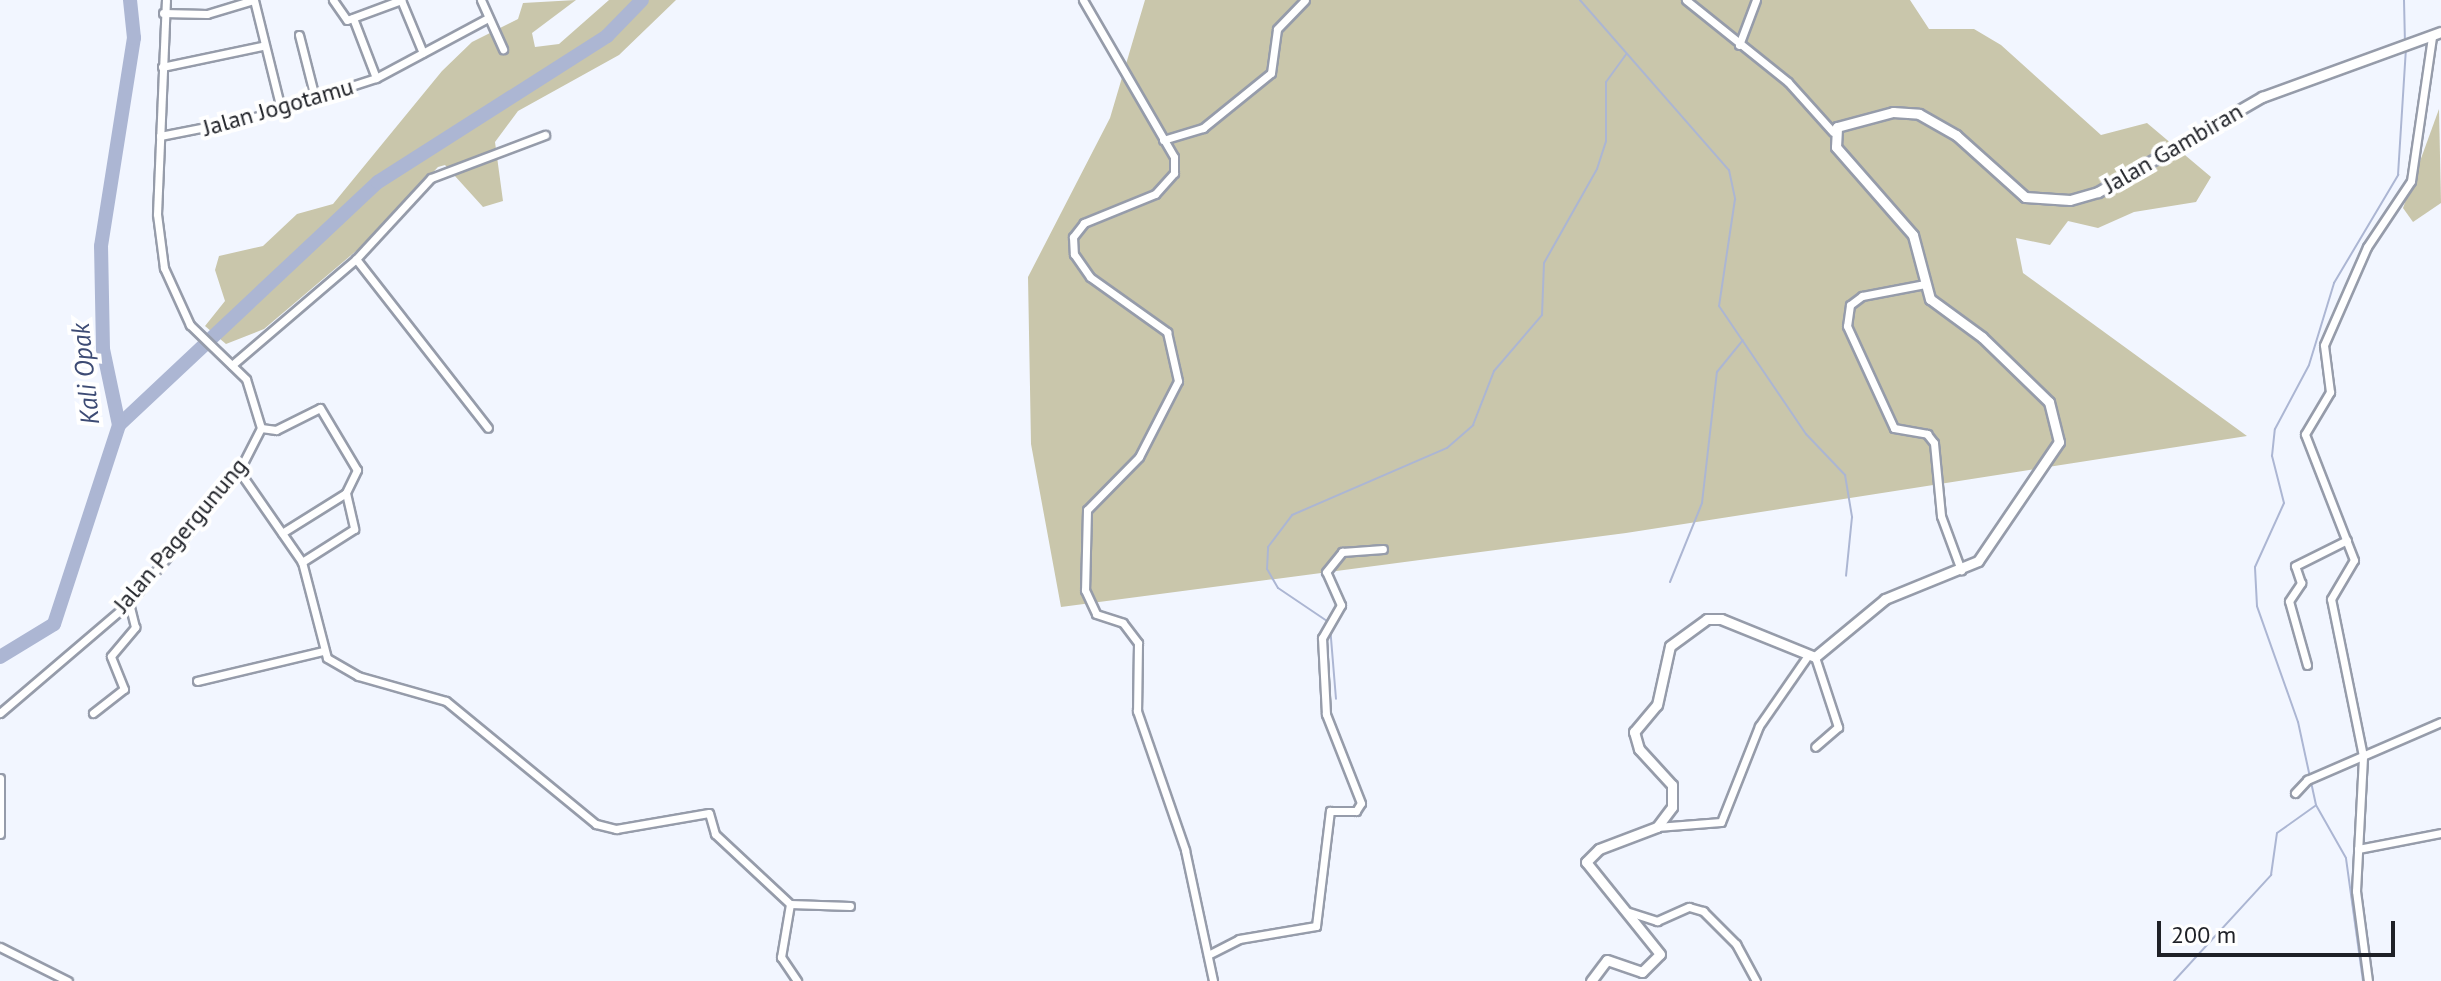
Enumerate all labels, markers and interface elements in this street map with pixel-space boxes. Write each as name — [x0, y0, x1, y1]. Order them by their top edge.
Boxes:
street label: Jalan Jogotamu — [199, 72, 357, 142]
street label: Jalan Gambiran — [2098, 97, 2248, 199]
water label: Kali Opak — [64, 322, 106, 426]
street label: Jalan Pagergunung — [107, 452, 253, 618]
scale bar — [2161, 905, 2399, 955]
text: 200 m — [2171, 919, 2236, 950]

